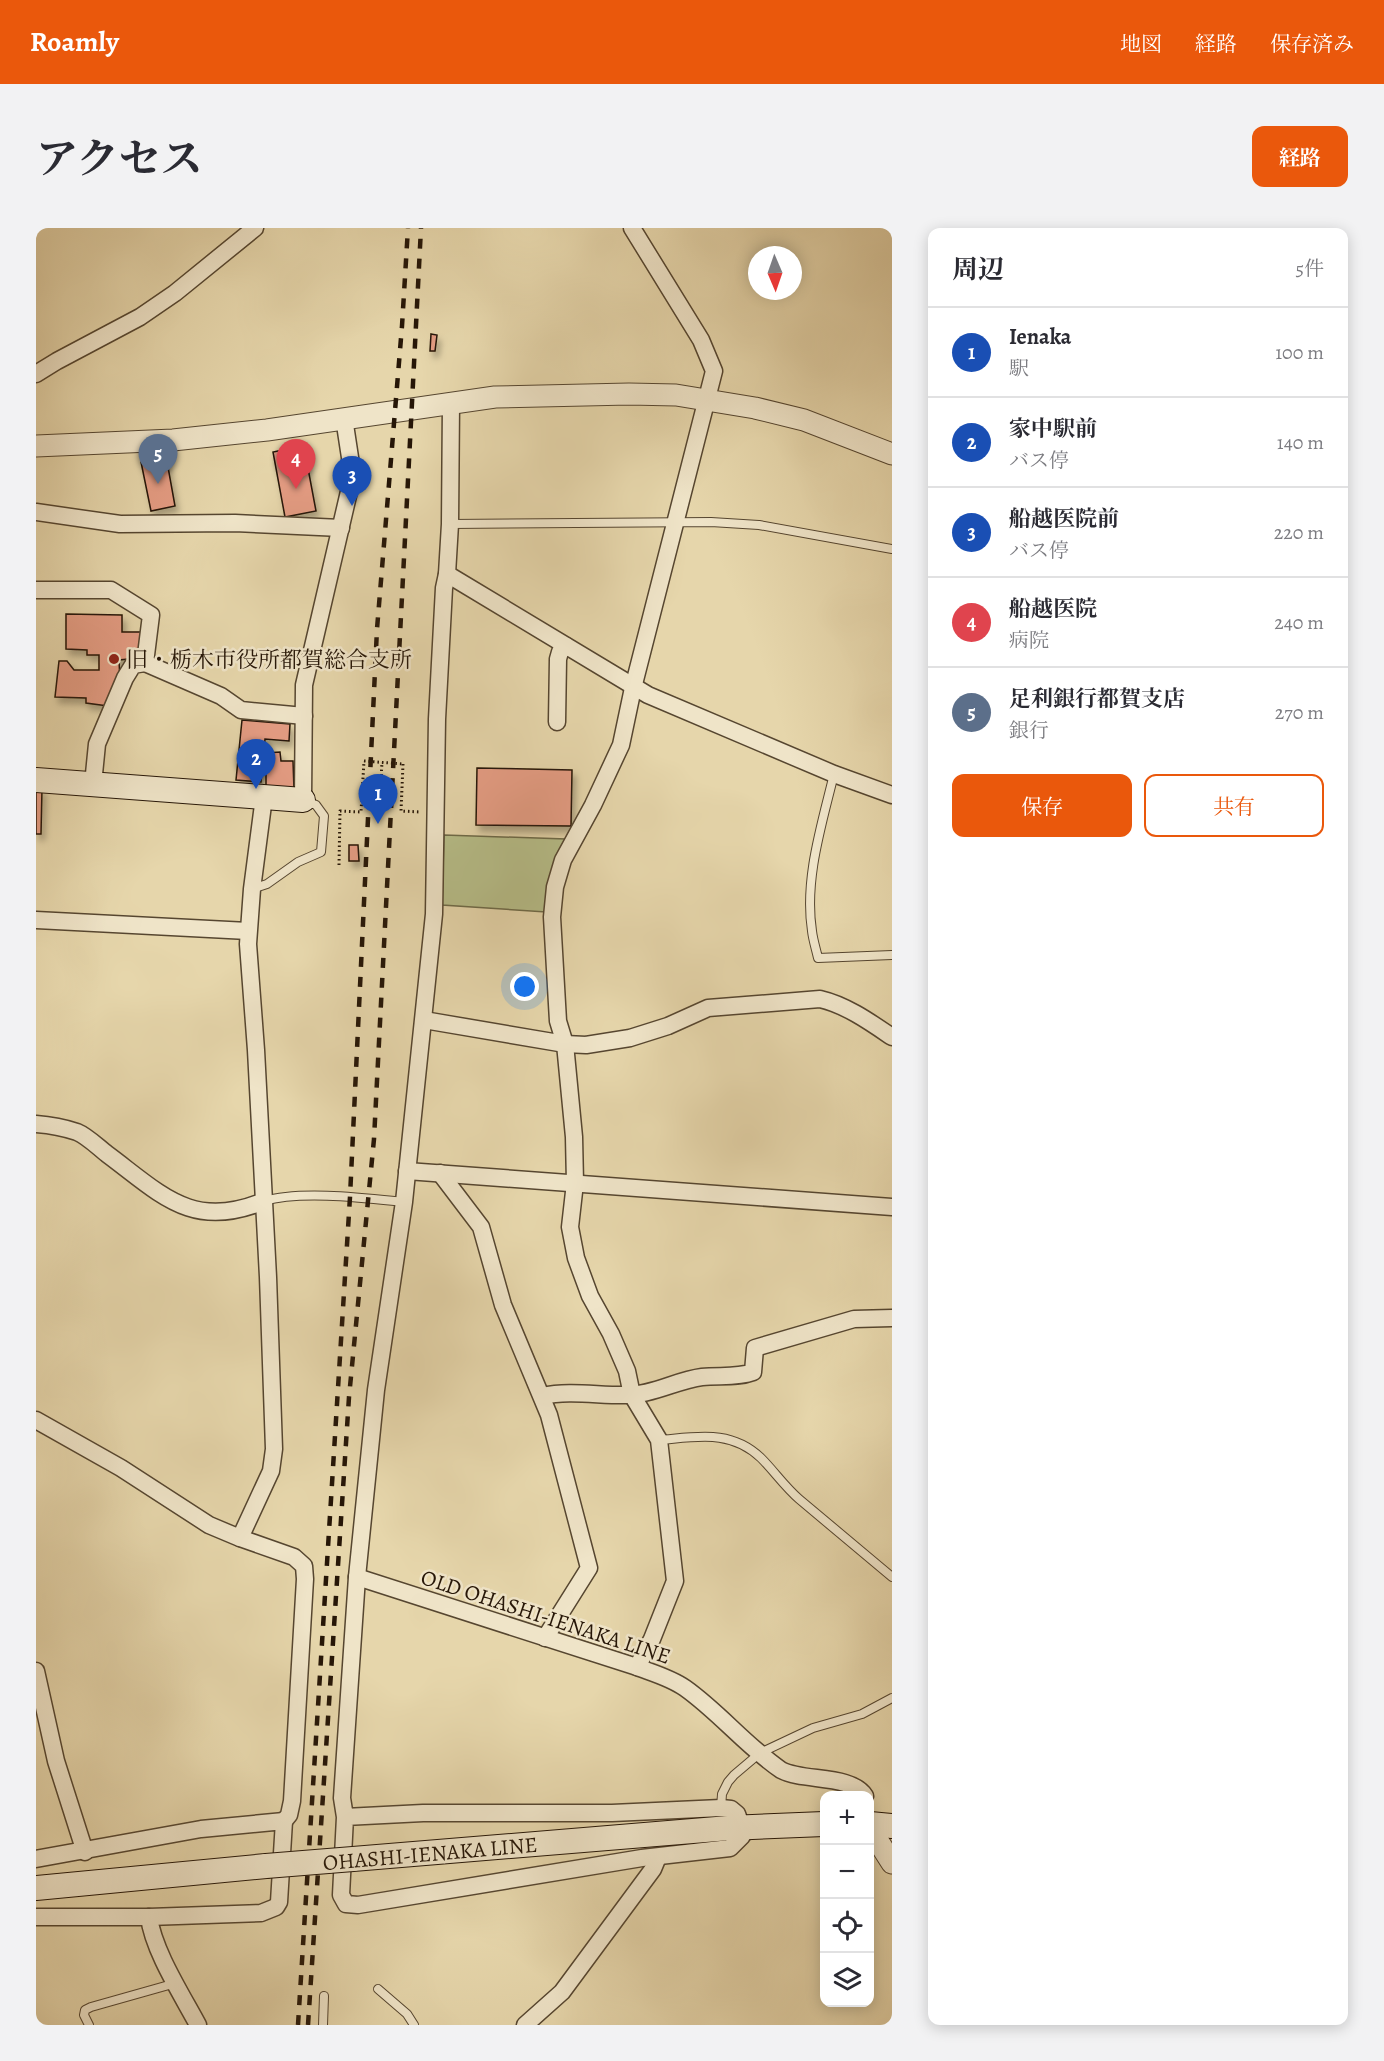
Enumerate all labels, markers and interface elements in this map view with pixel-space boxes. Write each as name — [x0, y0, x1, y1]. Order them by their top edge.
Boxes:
text: Roamly — [30, 23, 119, 61]
text: 地図 — [1120, 30, 1162, 58]
text: 経路 — [1195, 30, 1237, 58]
text: 保存済み — [1270, 30, 1354, 58]
button: 経路 — [1252, 126, 1348, 187]
text: アクセス — [36, 130, 203, 187]
north arrow — [748, 246, 802, 300]
text: 周辺 — [952, 252, 1004, 287]
text: 5件 — [1295, 255, 1324, 282]
text: Ienaka — [1009, 322, 1071, 352]
text: 1 — [968, 339, 975, 366]
text: 100 m — [1275, 339, 1324, 366]
text: 駅 — [1009, 355, 1029, 382]
text: 家中駅前 — [1009, 414, 1097, 444]
text: 2 — [967, 429, 976, 456]
text: 140 m — [1277, 429, 1324, 456]
pin: 5 — [138, 434, 178, 484]
pin: 4 — [276, 440, 316, 489]
text: バス停 — [1009, 447, 1069, 474]
pin: 3 — [332, 456, 372, 506]
text: 船越医院前 — [1009, 504, 1119, 534]
text: 3 — [967, 519, 976, 546]
text: 220 m — [1274, 519, 1324, 546]
text: バス停 — [1009, 537, 1069, 564]
text: 船越医院 — [1009, 594, 1097, 624]
text: 4 — [967, 609, 976, 636]
text: 240 m — [1274, 609, 1324, 636]
text: 病院 — [1009, 627, 1049, 654]
place label: 旧・栃木市役所都賀総合支所 — [126, 645, 412, 675]
marker: 旧・栃木市役所都賀総合支所 — [107, 652, 121, 666]
text: 足利銀行都賀支店 — [1009, 684, 1185, 714]
text: 5 — [967, 699, 976, 726]
text: 270 m — [1275, 699, 1324, 726]
text: 銀行 — [1009, 717, 1049, 744]
pin: 2 — [236, 740, 276, 789]
pin: 1 — [358, 774, 398, 824]
button: 保存 — [952, 774, 1132, 837]
button: 共有 — [1144, 774, 1324, 837]
your location — [510, 972, 539, 1001]
street label: OLD OHASHI-IENAKA LINE — [417, 1562, 674, 1672]
map controls — [820, 1791, 874, 2007]
button: + — [820, 1791, 874, 1845]
street label: OHASHI-IENAKA LINE — [322, 1830, 539, 1878]
button: − — [820, 1845, 874, 1899]
button: locate — [820, 1899, 874, 1953]
button: layers — [820, 1953, 874, 2007]

